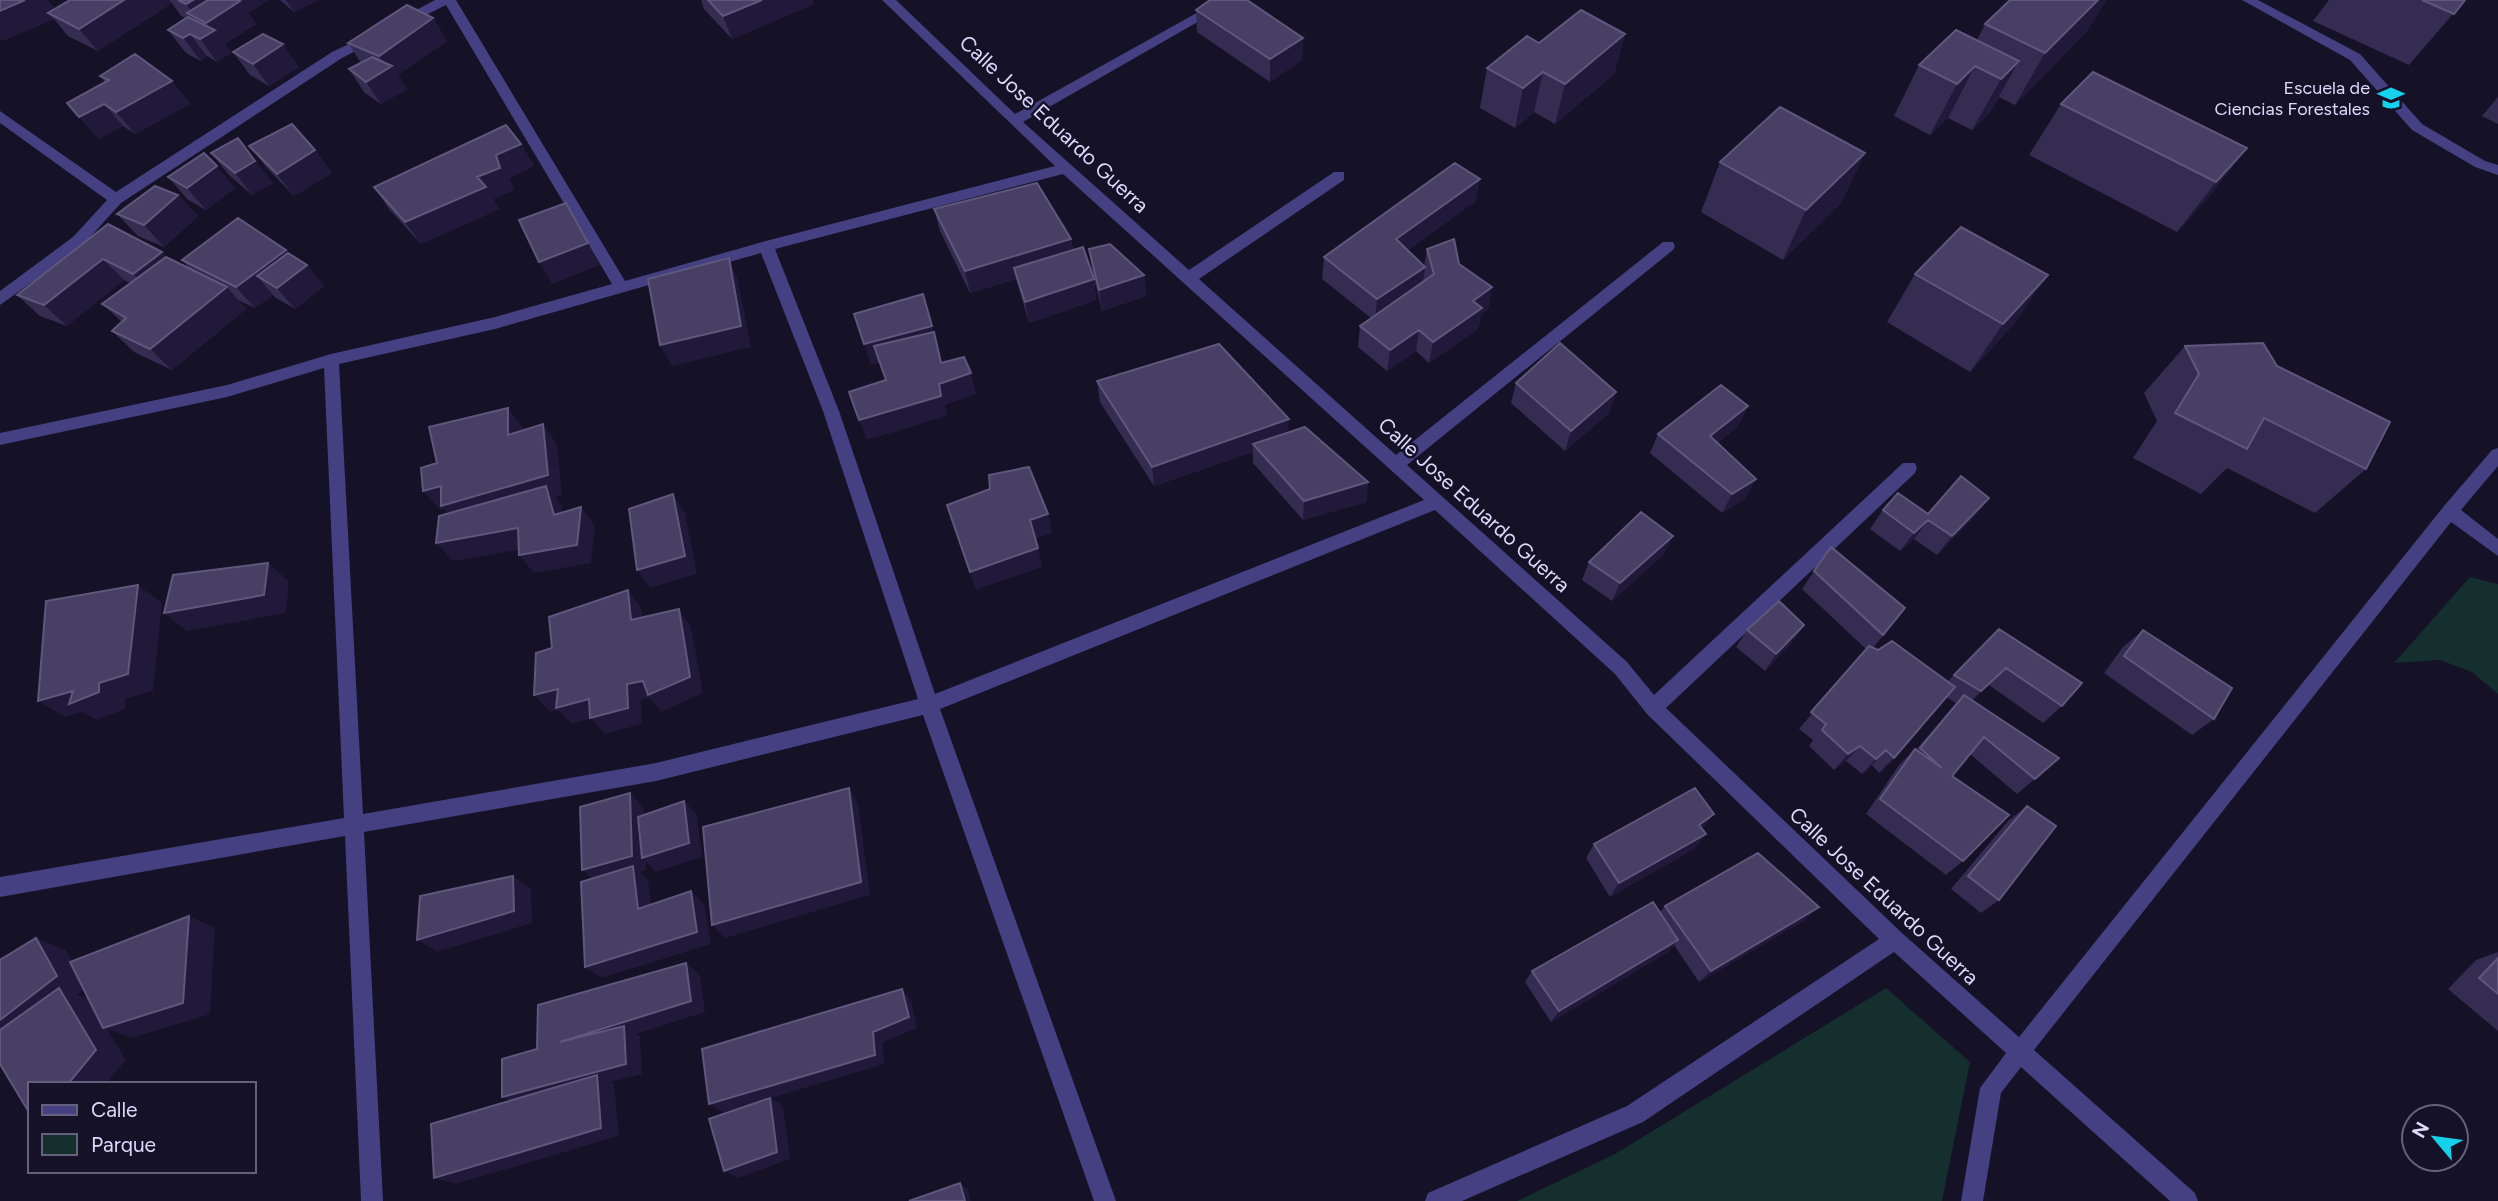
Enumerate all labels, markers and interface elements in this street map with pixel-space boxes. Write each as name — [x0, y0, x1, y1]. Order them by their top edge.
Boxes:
street label: Calle Jose Eduardo Guerra — [955, 30, 1154, 218]
place label: Escuela de Ciencias Forestales — [2215, 77, 2370, 120]
school or university icon: Escuela de Ciencias Forestales — [2376, 83, 2406, 113]
street label: Calle Jose Eduardo Guerra — [1373, 412, 1575, 597]
street label: Calle Jose Eduardo Guerra — [1785, 802, 1984, 990]
legend — [28, 1082, 256, 1173]
text: Calle — [91, 1097, 138, 1122]
north arrow — [2400, 1103, 2470, 1173]
text: N — [2407, 1118, 2434, 1142]
text: Parque — [91, 1132, 156, 1157]

